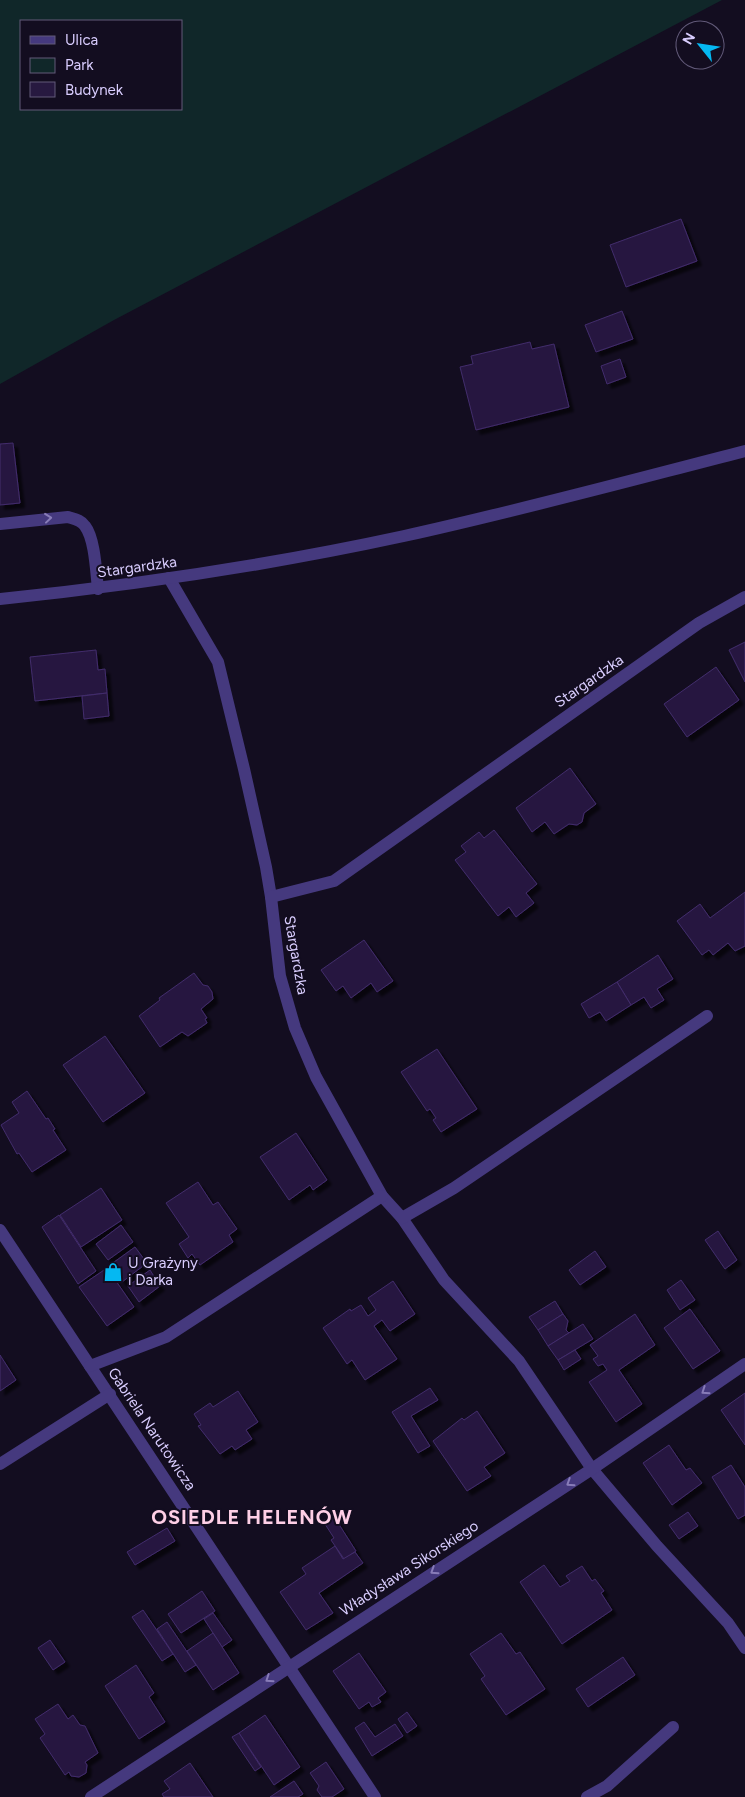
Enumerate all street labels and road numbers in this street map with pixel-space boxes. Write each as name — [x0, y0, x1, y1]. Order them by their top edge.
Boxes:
street label: Stargardzka — [96, 553, 178, 581]
street label: Stargardzka — [551, 651, 627, 711]
street label: Stargardzka — [280, 914, 312, 996]
street label: Gabriela Narutowicza — [104, 1364, 200, 1494]
street label: Władysława Sikorskiego — [336, 1516, 482, 1620]

